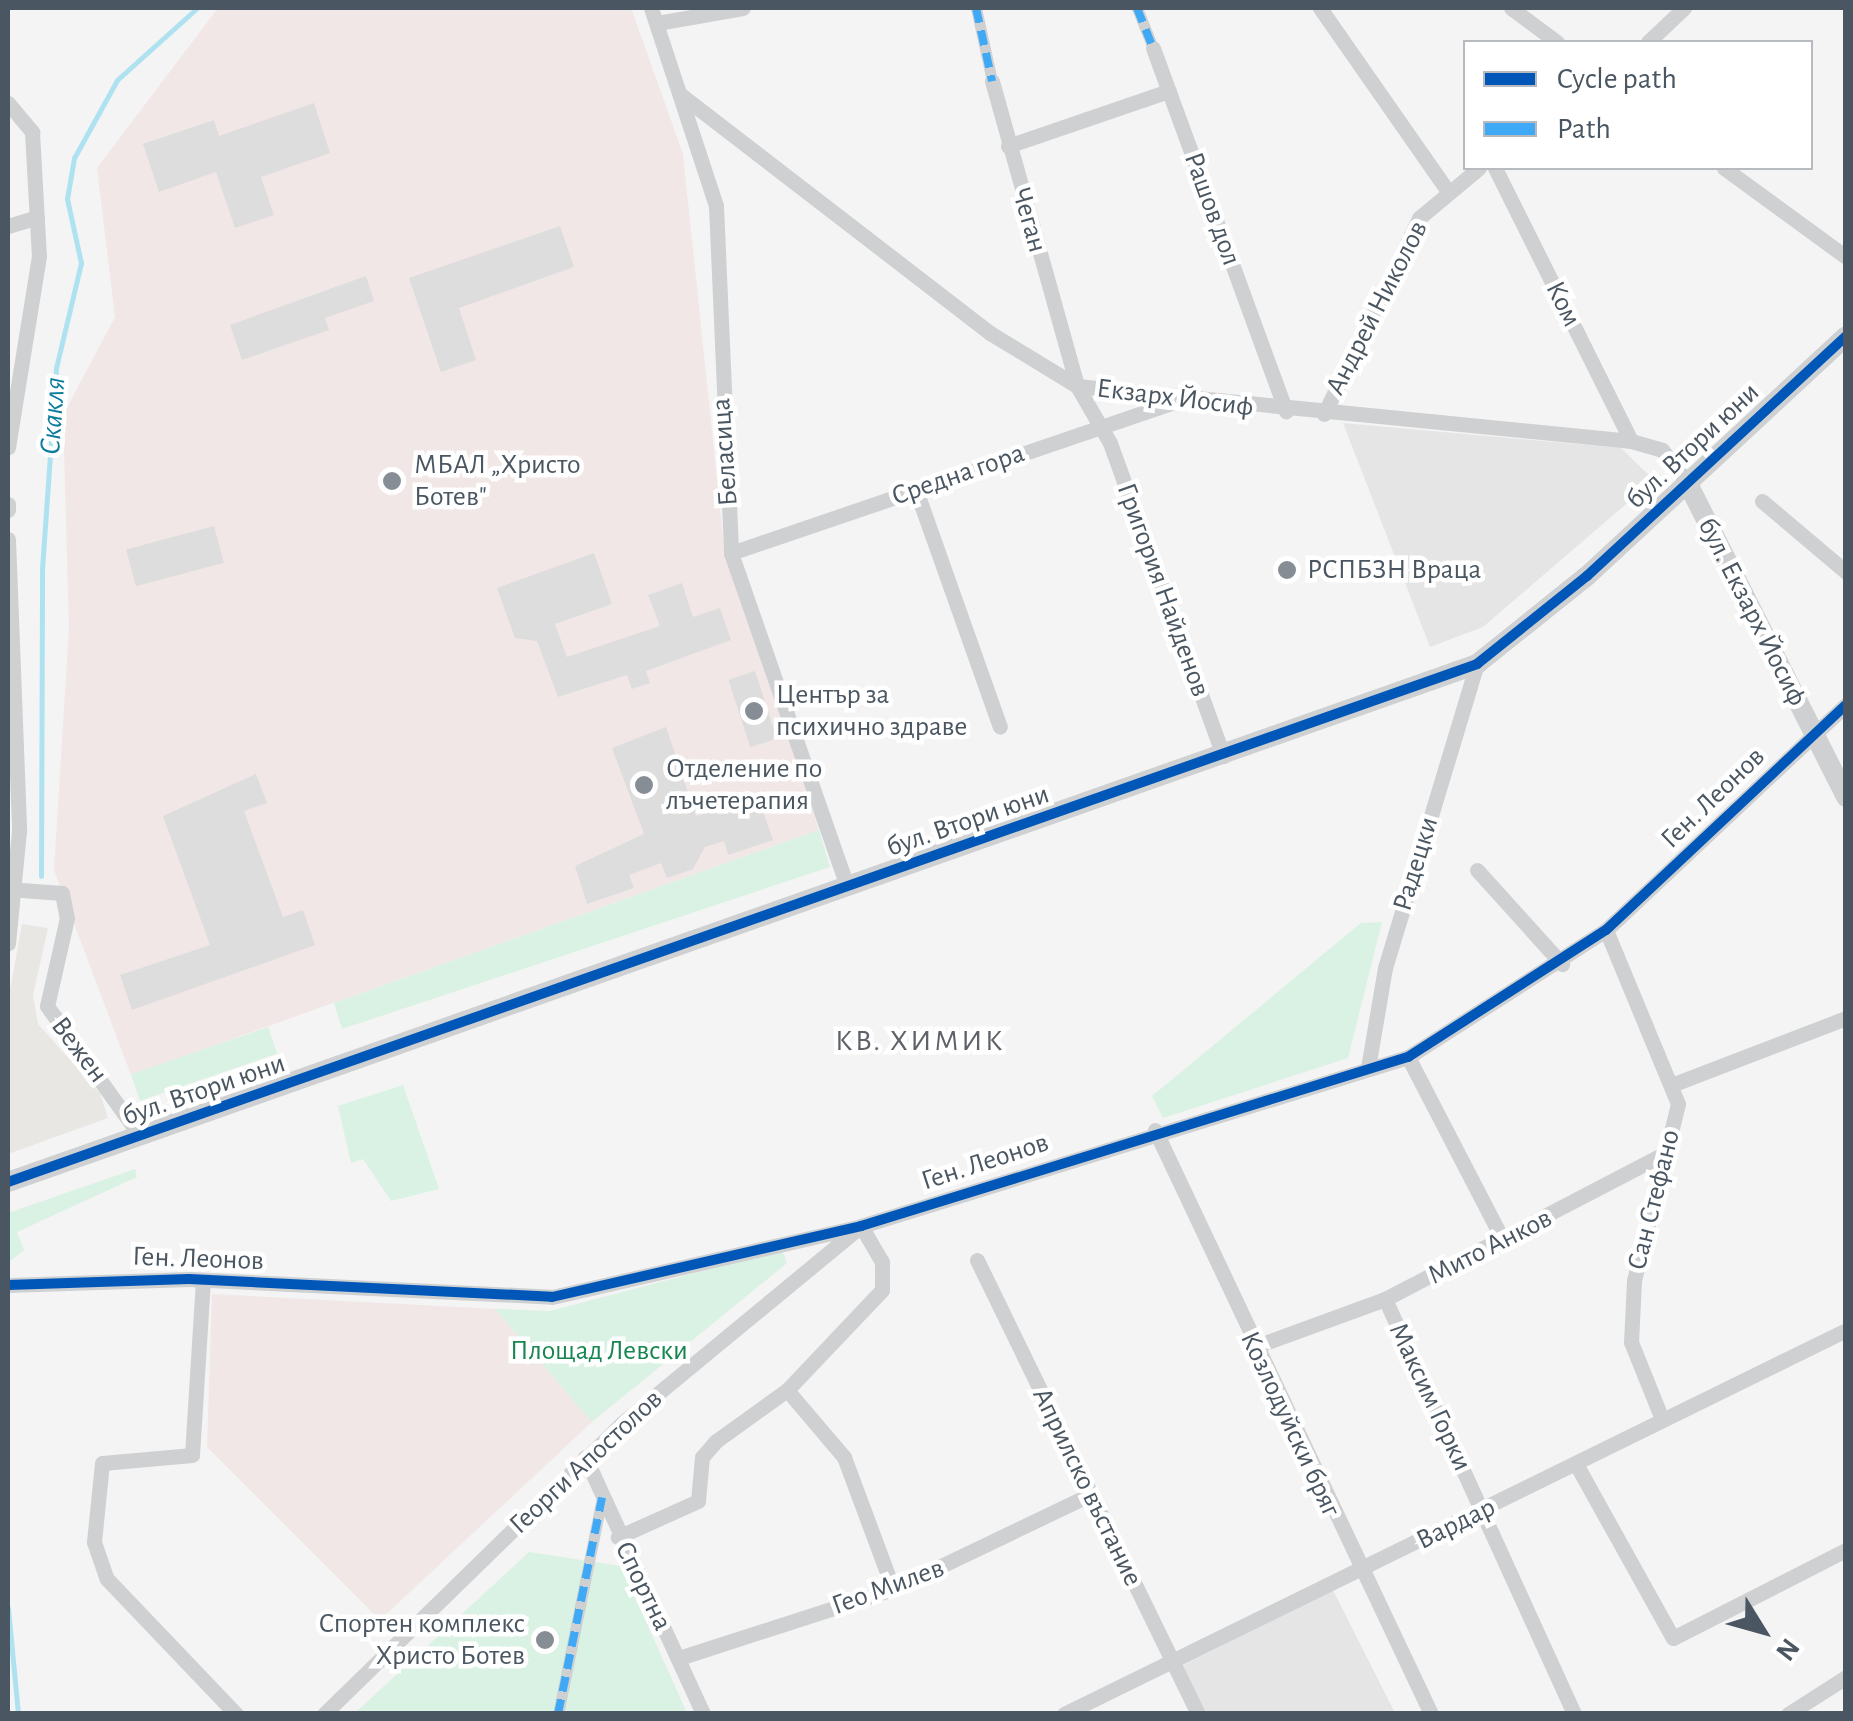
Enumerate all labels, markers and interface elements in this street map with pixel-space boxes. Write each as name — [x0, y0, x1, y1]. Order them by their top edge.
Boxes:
legend — [1463, 40, 1813, 170]
text: Cycle path — [1557, 64, 1677, 94]
text: Path — [1557, 114, 1611, 144]
street label: Рашов дол — [1176, 148, 1248, 270]
street label: Чеган — [1004, 184, 1054, 256]
street label: Андрей Николов — [1319, 215, 1435, 401]
street label: Ком — [1538, 276, 1588, 332]
street label: Екзарх Йосиф — [1095, 372, 1255, 424]
water label: Скакля — [32, 376, 74, 456]
street label: бул. Втори юни — [1619, 376, 1767, 516]
street label: Беласица — [704, 397, 746, 507]
street label: Средна гора — [887, 437, 1029, 513]
place label: МБАЛ „Христо Ботев" — [414, 448, 580, 514]
marker: МБАЛ „Христо Ботев" — [379, 468, 405, 494]
street label: Григория Найденов — [1109, 479, 1217, 701]
street label: бул. Екзарх Йосиф — [1690, 512, 1814, 712]
place label: РСПБЗН Враца — [1307, 553, 1481, 587]
marker: РСПБЗН Враца — [1276, 559, 1298, 581]
place label: Център за психично здраве — [776, 678, 967, 744]
marker: Център за психично здраве — [741, 698, 767, 724]
street label: Ген. Леонов — [1654, 740, 1772, 856]
place label: Отделение по лъчетерапия — [666, 752, 822, 818]
marker: Отделение по лъчетерапия — [631, 772, 657, 798]
street label: бул. Втори юни — [882, 777, 1054, 865]
street label: Радецки — [1386, 813, 1446, 915]
street label: Вежен — [43, 1010, 115, 1090]
district label: КВ. ХИМИК — [835, 1023, 1005, 1059]
street label: бул. Втори юни — [118, 1046, 290, 1134]
street label: Ген. Леонов — [917, 1126, 1053, 1198]
street label: Сан Стефано — [1620, 1126, 1688, 1274]
street label: Мито Анков — [1422, 1201, 1558, 1293]
street label: Ген. Леонов — [132, 1240, 264, 1278]
street label: Максим Горки — [1381, 1318, 1479, 1476]
street label: Козлодуйски бряг — [1232, 1326, 1348, 1522]
park label: Площад Левски — [510, 1334, 688, 1368]
street label: Априлско въстание — [1024, 1382, 1150, 1592]
street label: Георги Апостолов — [503, 1383, 669, 1541]
street label: Вардар — [1411, 1491, 1501, 1557]
street label: Спортна — [607, 1536, 679, 1636]
street label: Гео Милев — [827, 1551, 949, 1623]
north arrow — [1713, 1581, 1813, 1681]
place label: Спортен комплекс Христо Ботев — [319, 1607, 525, 1673]
marker: Спортен комплекс Христо Ботев — [534, 1629, 556, 1651]
text: N — [1770, 1633, 1804, 1665]

